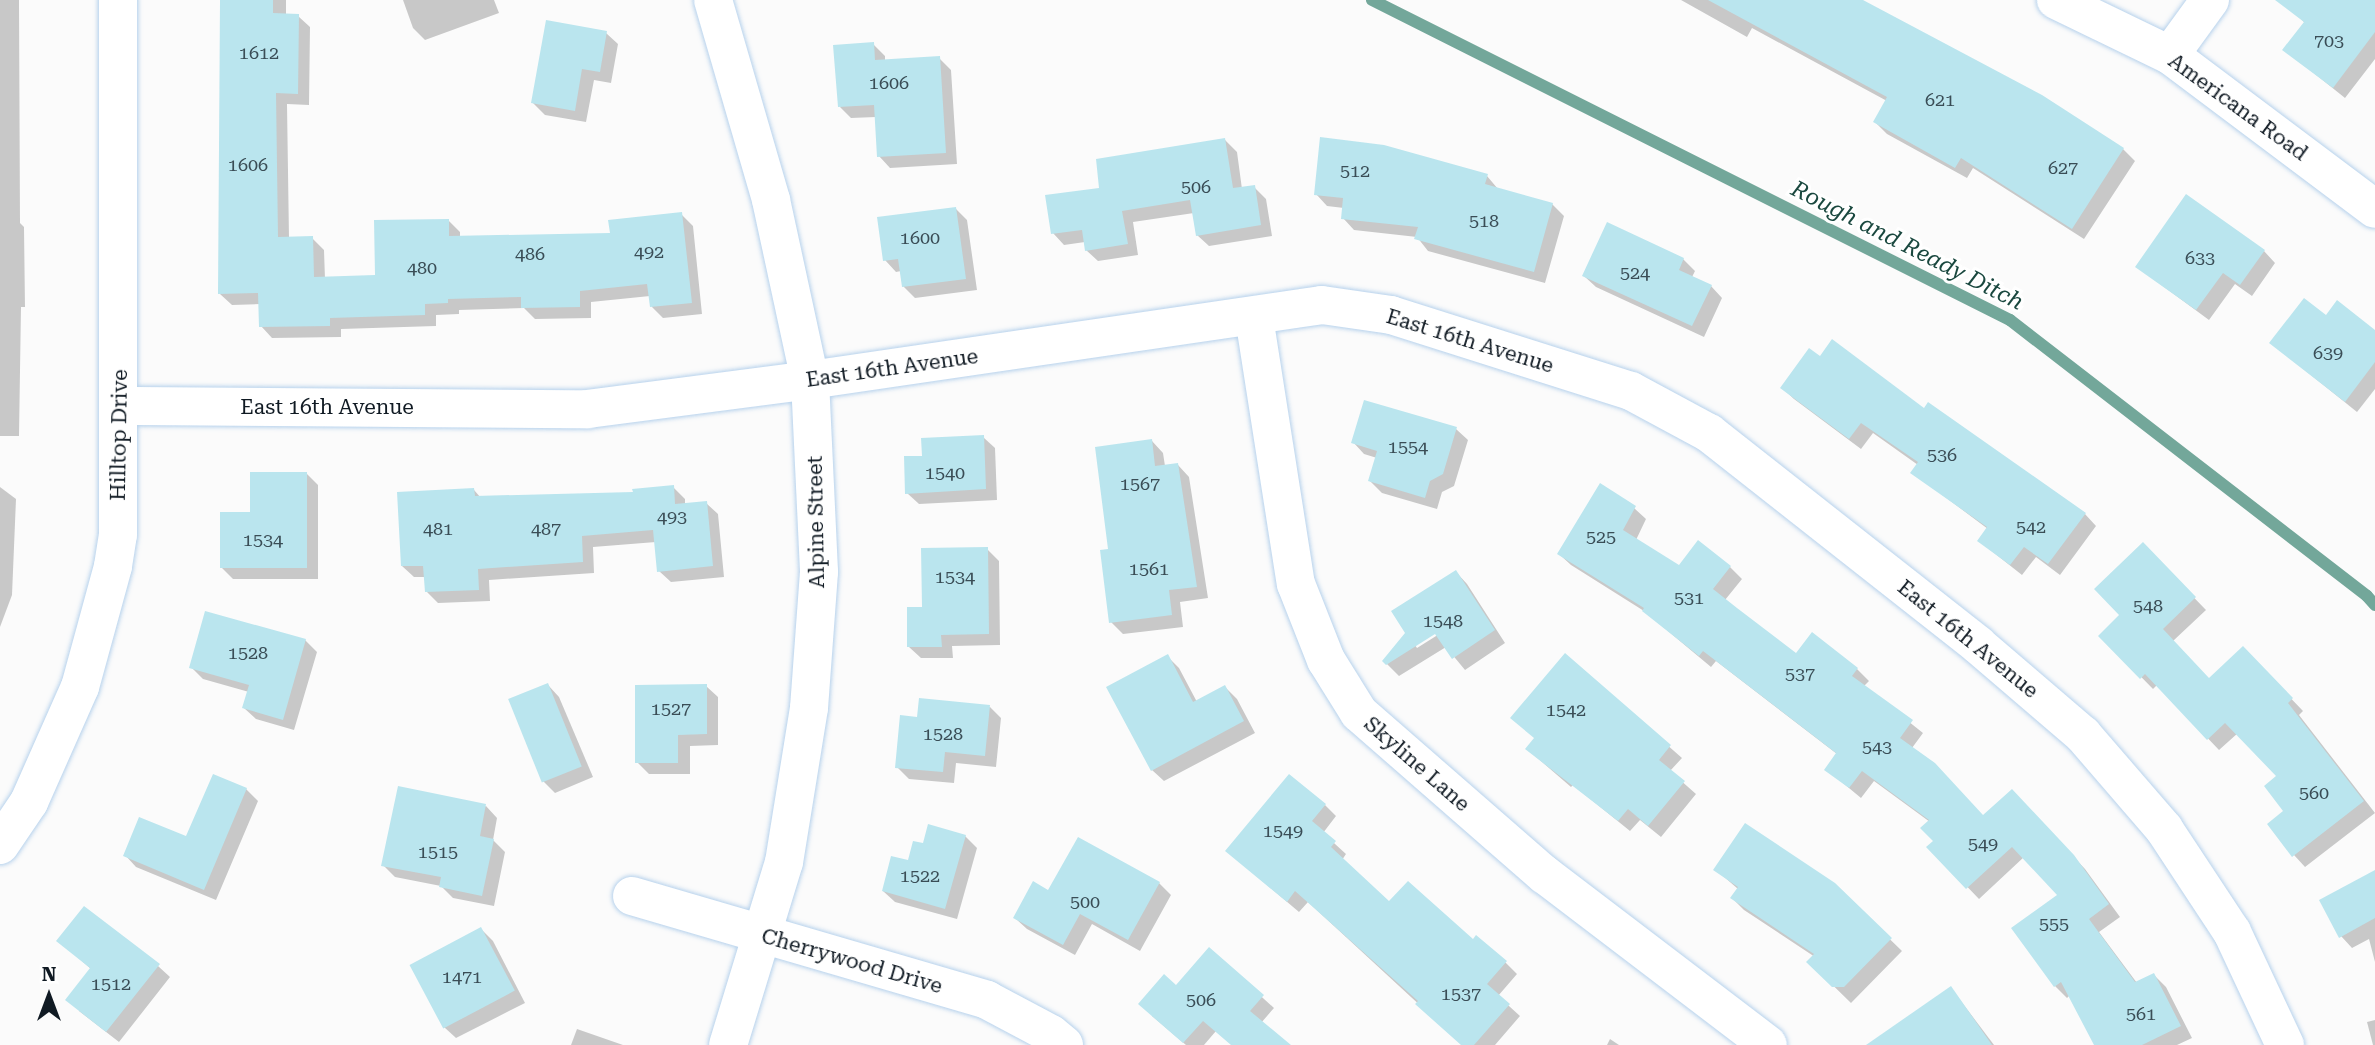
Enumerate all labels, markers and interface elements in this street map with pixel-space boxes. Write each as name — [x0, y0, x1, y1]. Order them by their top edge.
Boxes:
house number: 703 — [2314, 30, 2344, 52]
house number: 1612 — [239, 42, 279, 64]
street label: Americana Road — [2164, 48, 2312, 166]
house number: 1606 — [869, 72, 909, 94]
house number: 621 — [1925, 89, 1955, 111]
house number: 1606 — [228, 154, 268, 176]
house number: 627 — [2048, 157, 2078, 179]
house number: 512 — [1340, 160, 1370, 182]
water label: Rough and Ready Ditch — [1786, 175, 2028, 317]
house number: 506 — [1181, 176, 1211, 198]
house number: 518 — [1469, 210, 1499, 232]
house number: 1600 — [900, 227, 940, 249]
house number: 492 — [634, 241, 664, 263]
house number: 486 — [515, 243, 545, 265]
house number: 633 — [2185, 247, 2215, 269]
house number: 480 — [407, 257, 437, 279]
house number: 524 — [1620, 262, 1650, 284]
street label: East 16th Avenue — [1383, 304, 1557, 378]
house number: 639 — [2313, 342, 2343, 364]
street label: East 16th Avenue — [804, 343, 980, 393]
street label: Hilltop Drive — [105, 369, 133, 501]
street label: East 16th Avenue — [240, 394, 414, 420]
house number: 1554 — [1388, 436, 1428, 458]
house number: 536 — [1927, 444, 1957, 466]
street label: Alpine Street — [802, 456, 830, 588]
house number: 1540 — [925, 462, 965, 484]
house number: 1567 — [1120, 473, 1160, 495]
house number: 493 — [657, 506, 687, 528]
house number: 542 — [2016, 516, 2046, 538]
house number: 481 — [423, 518, 453, 540]
house number: 487 — [531, 518, 561, 540]
house number: 525 — [1586, 526, 1616, 548]
house number: 1534 — [243, 529, 283, 551]
house number: 1561 — [1129, 558, 1169, 580]
house number: 1534 — [935, 566, 975, 588]
street label: East 16th Avenue — [1893, 575, 2043, 703]
house number: 531 — [1674, 587, 1704, 609]
house number: 548 — [2133, 595, 2163, 617]
house number: 1548 — [1423, 610, 1463, 632]
house number: 1528 — [228, 642, 268, 664]
house number: 537 — [1785, 663, 1815, 685]
house number: 1527 — [651, 698, 691, 720]
house number: 1542 — [1546, 699, 1586, 721]
street label: Skyline Lane — [1359, 711, 1475, 817]
house number: 1528 — [923, 723, 963, 745]
house number: 543 — [1862, 736, 1892, 758]
house number: 560 — [2299, 782, 2329, 804]
house number: 1549 — [1263, 820, 1303, 842]
house number: 549 — [1968, 833, 1998, 855]
house number: 1515 — [418, 841, 458, 863]
house number: 1522 — [900, 865, 940, 887]
house number: 500 — [1070, 891, 1100, 913]
house number: 555 — [2039, 913, 2069, 935]
street label: Cherrywood Drive — [759, 923, 945, 999]
north arrow — [14, 961, 84, 1031]
text: N — [42, 963, 56, 986]
house number: 1471 — [442, 966, 482, 988]
house number: 1512 — [91, 973, 131, 995]
house number: 1537 — [1441, 983, 1481, 1005]
house number: 506 — [1186, 989, 1216, 1011]
house number: 561 — [2126, 1003, 2156, 1025]

